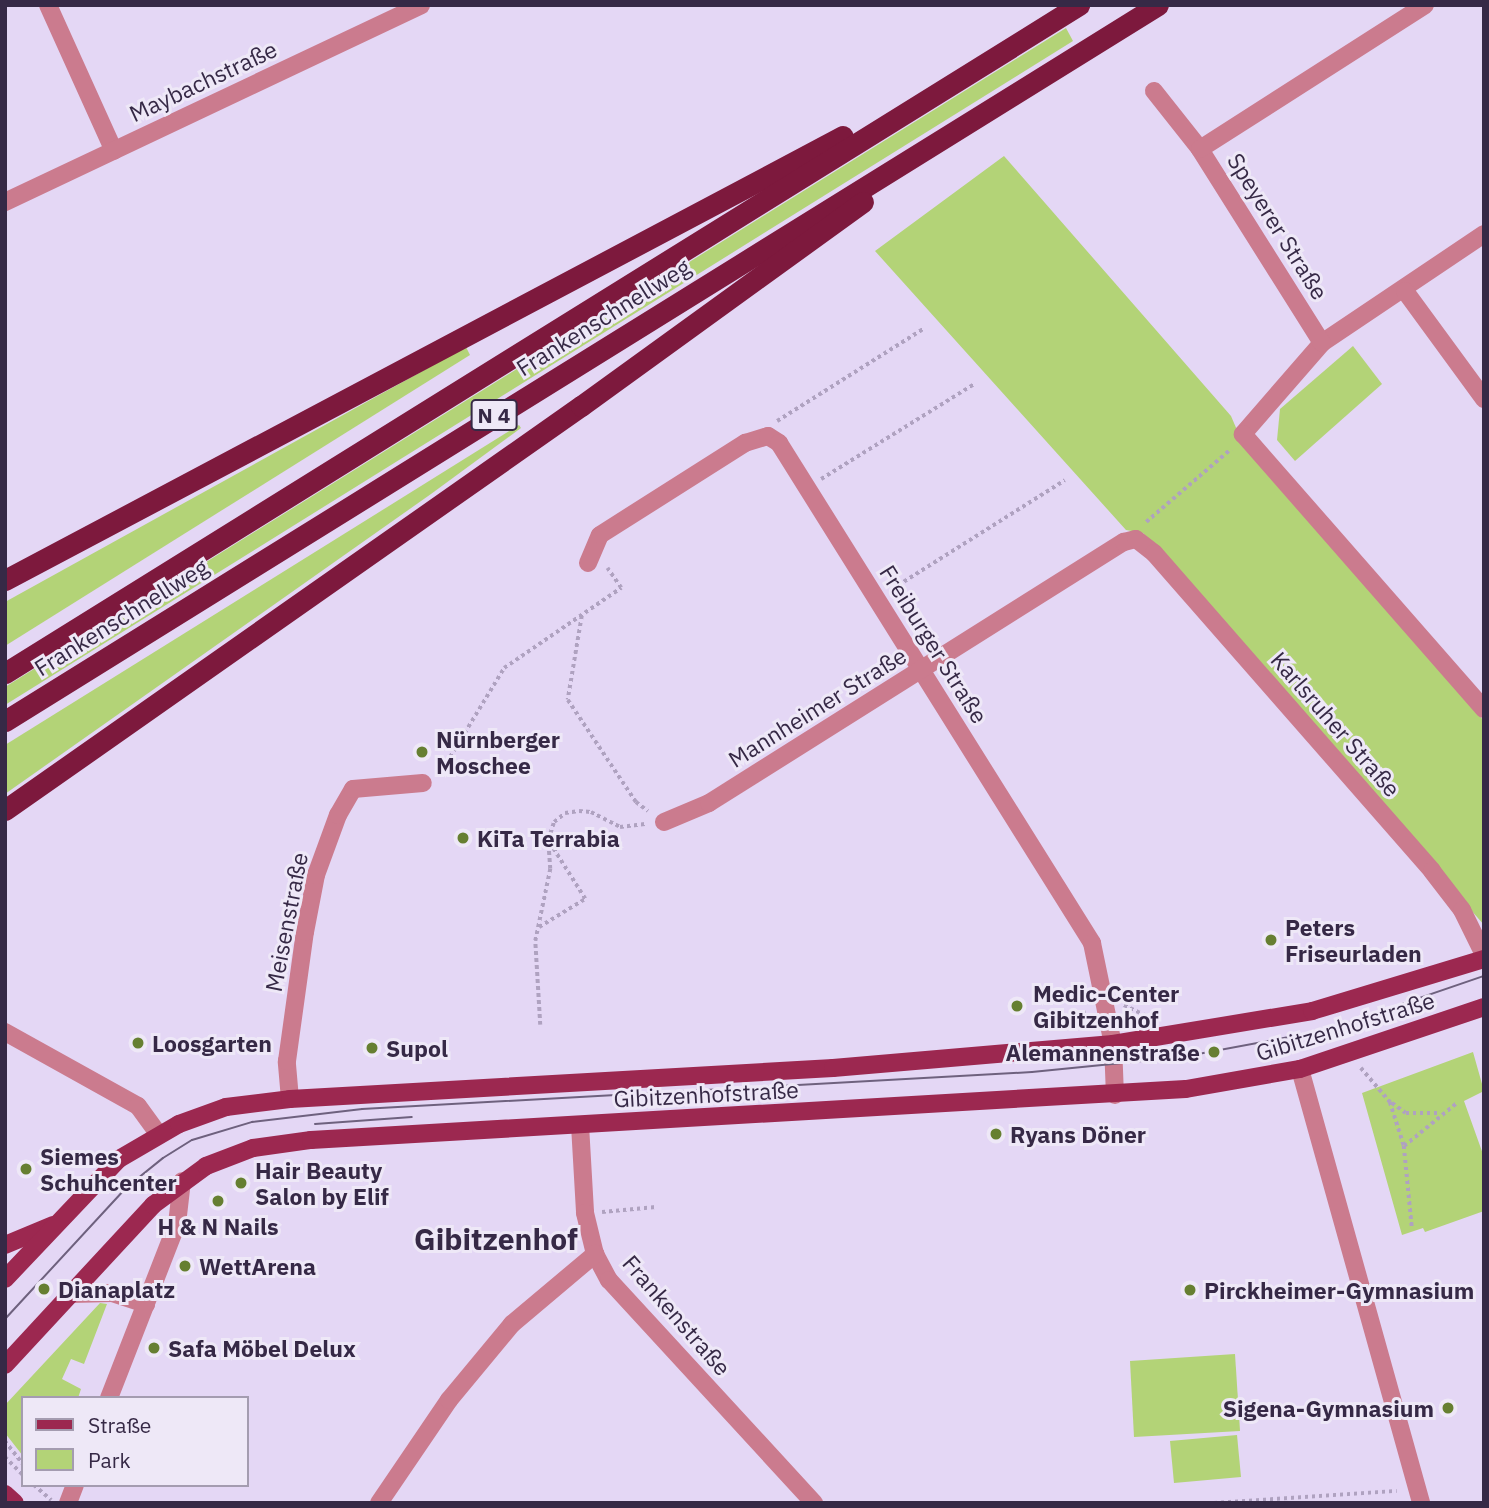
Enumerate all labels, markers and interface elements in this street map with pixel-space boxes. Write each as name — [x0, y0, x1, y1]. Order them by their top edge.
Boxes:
street label: Maybachstraße — [125, 35, 281, 127]
street label: Speyerer Straße — [1222, 148, 1334, 304]
street label: Frankenschnellweg — [511, 252, 695, 382]
road number: N 4 — [470, 398, 518, 432]
street label: Frankenschnellweg — [29, 552, 213, 682]
street label: Freiburger Straße — [874, 560, 994, 728]
street label: Mannheimer Straße — [723, 641, 911, 773]
street label: Karlsruher Straße — [1266, 646, 1406, 802]
place label: Nürnberger Moschee — [436, 725, 560, 779]
marker: Nürnberger Moschee — [414, 744, 430, 760]
place label: KiTa Terrabia — [477, 824, 620, 852]
marker: KiTa Terrabia — [455, 830, 471, 846]
street label: Meisenstraße — [259, 850, 313, 994]
place label: Peters Friseurladen — [1285, 913, 1422, 967]
marker: Peters Friseurladen — [1263, 932, 1279, 948]
place label: Medic-Center Gibitzenhof — [1033, 979, 1179, 1033]
street label: Gibitzenhofstraße — [1252, 986, 1438, 1066]
marker: Medic-Center Gibitzenhof — [1007, 996, 1027, 1016]
place label: Loosgarten — [152, 1029, 272, 1057]
place label: Supol — [386, 1034, 448, 1062]
marker: Loosgarten — [130, 1035, 146, 1051]
place label: Alemannenstraße — [1005, 1038, 1200, 1066]
marker: Supol — [364, 1040, 380, 1056]
marker: Alemannenstraße — [1206, 1044, 1222, 1060]
street label: Gibitzenhofstraße — [613, 1075, 799, 1113]
place label: Ryans Döner — [1010, 1120, 1146, 1148]
marker: Ryans Döner — [988, 1126, 1004, 1142]
place label: Siemes Schuhcenter — [40, 1142, 177, 1196]
place label: Hair Beauty Salon by Elif — [255, 1156, 389, 1210]
marker: Siemes Schuhcenter — [18, 1161, 34, 1177]
marker: Hair Beauty Salon by Elif — [233, 1175, 249, 1191]
marker: H & N Nails — [210, 1193, 226, 1209]
place label: H & N Nails — [157, 1212, 279, 1240]
district label: Gibitzenhof — [414, 1221, 578, 1257]
street label: Frankenstraße — [617, 1249, 737, 1381]
place label: WettArena — [199, 1252, 316, 1280]
marker: WettArena — [177, 1258, 193, 1274]
place label: Dianaplatz — [58, 1275, 175, 1303]
place label: Pirckheimer-Gymnasium — [1204, 1276, 1474, 1304]
marker: Dianaplatz — [36, 1281, 52, 1297]
marker: Pirckheimer-Gymnasium — [1182, 1282, 1198, 1298]
place label: Safa Möbel Delux — [168, 1334, 356, 1362]
marker: Safa Möbel Delux — [146, 1340, 162, 1356]
place label: Sigena-Gymnasium — [1223, 1394, 1434, 1422]
legend — [21, 1396, 248, 1487]
marker: Sigena-Gymnasium — [1440, 1400, 1456, 1416]
text: Straße — [88, 1411, 151, 1439]
text: Park — [88, 1446, 131, 1474]

